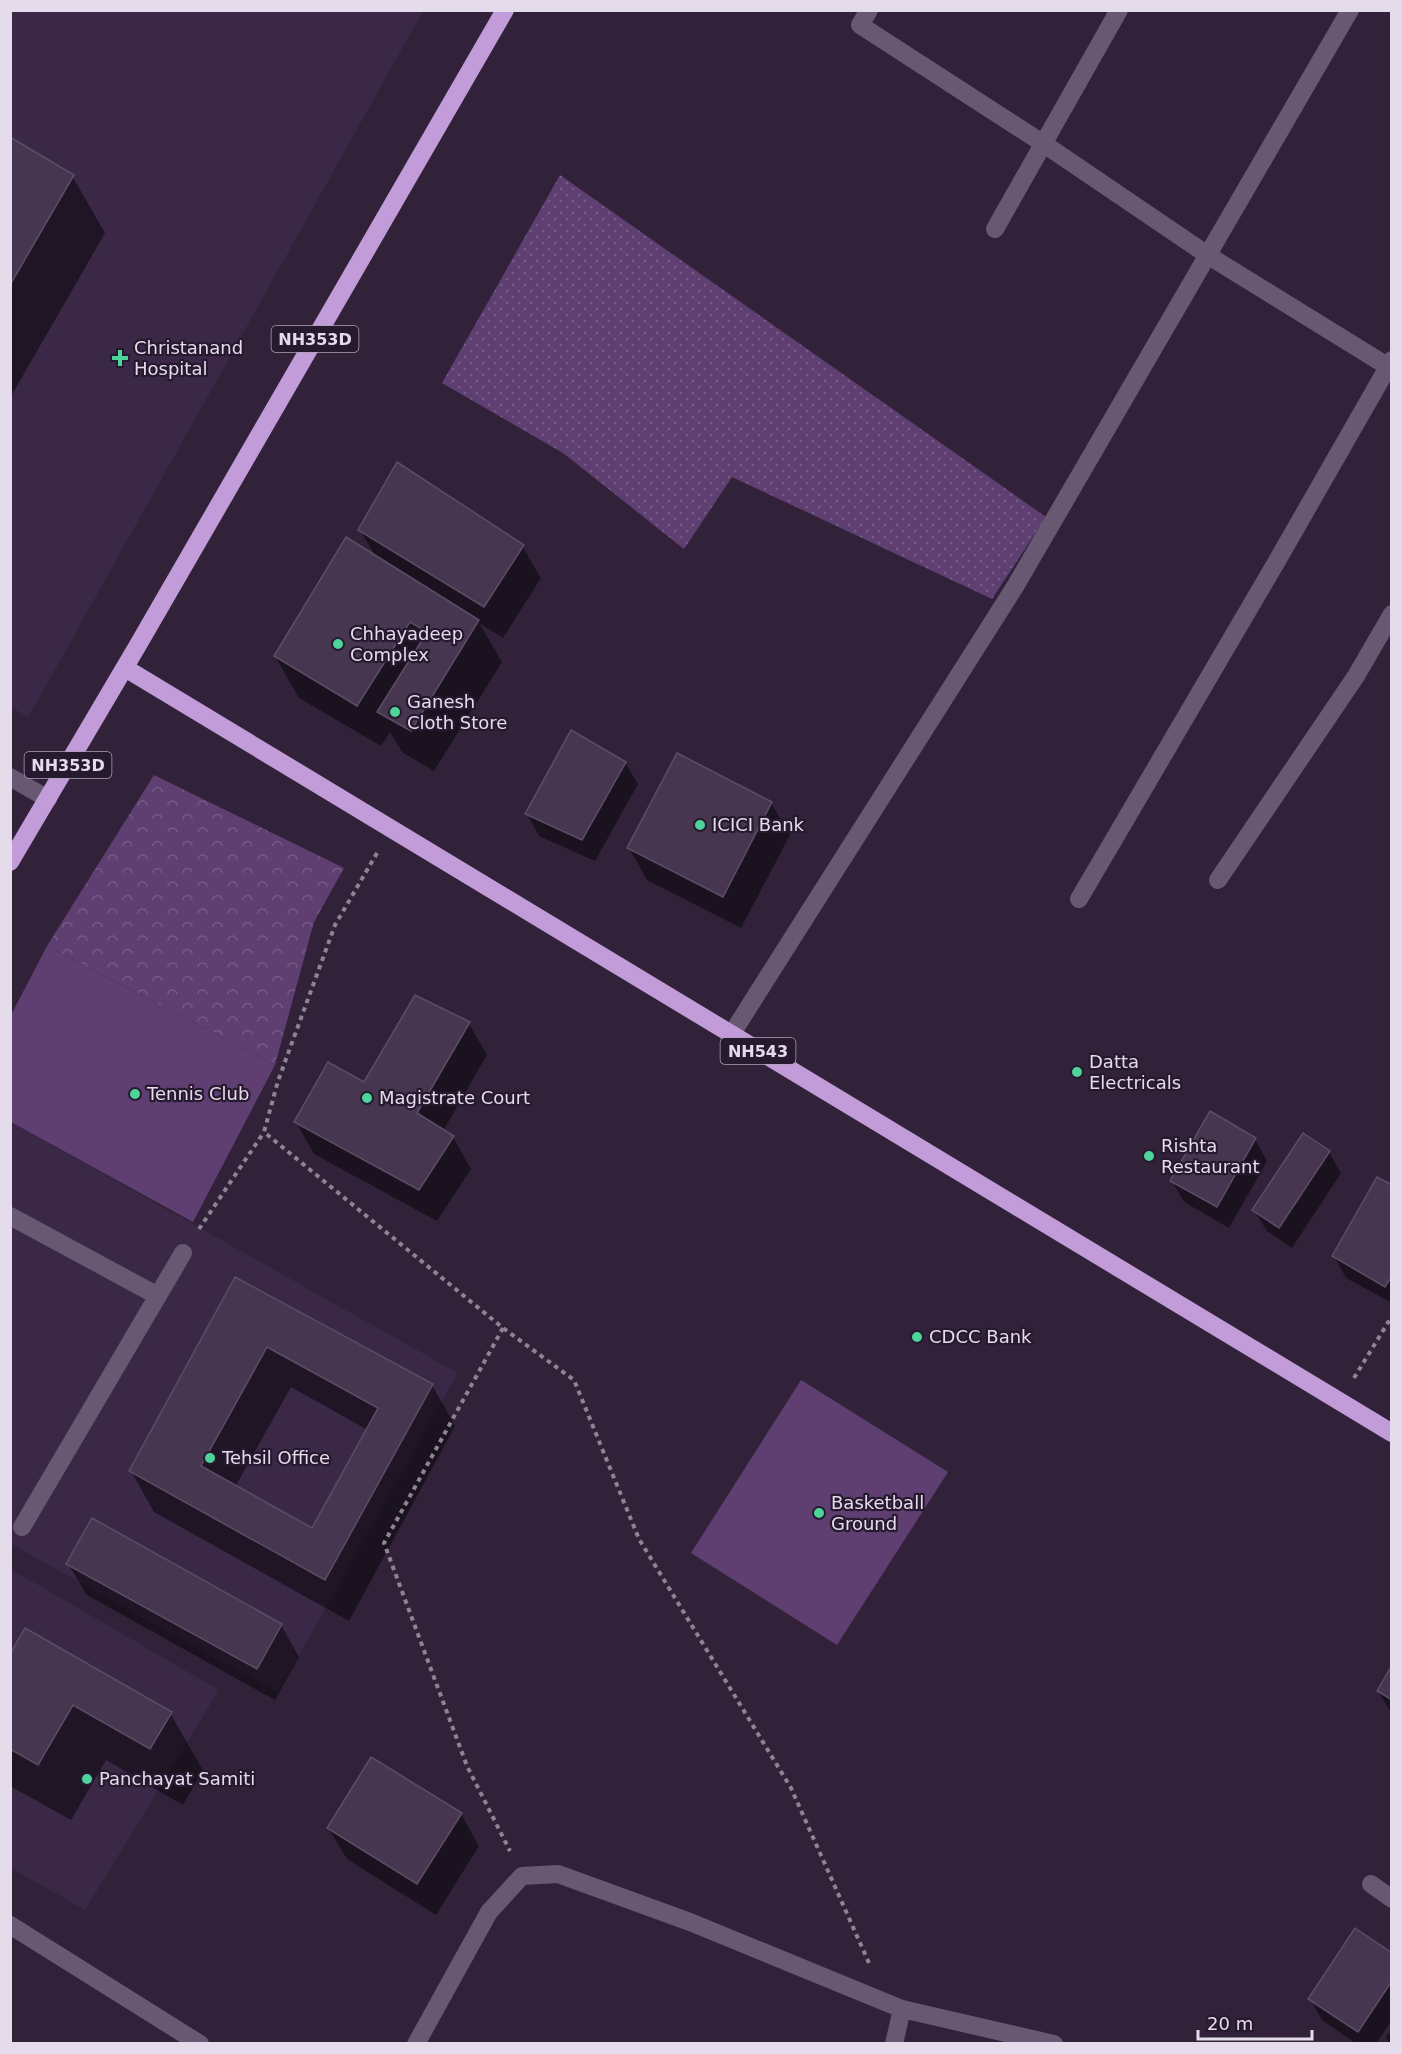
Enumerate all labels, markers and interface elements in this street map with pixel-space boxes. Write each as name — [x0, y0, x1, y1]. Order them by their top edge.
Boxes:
road number: NH353D — [272, 326, 358, 352]
place label: Christanand Hospital — [134, 337, 243, 379]
marker: Christanand Hospital — [111, 349, 129, 367]
place label: Chhayadeep Complex — [350, 623, 463, 665]
marker: Chhayadeep Complex — [331, 637, 345, 651]
place label: Ganesh Cloth Store — [407, 691, 507, 733]
marker: Ganesh Cloth Store — [388, 705, 402, 719]
road number: NH353D — [25, 752, 112, 778]
place label: ICICI Bank — [712, 814, 805, 835]
marker: ICICI Bank — [693, 818, 707, 832]
road number: NH543 — [720, 1038, 795, 1064]
place label: Datta Electricals — [1089, 1051, 1181, 1093]
marker: Datta Electricals — [1070, 1065, 1084, 1079]
place label: Tennis Club — [146, 1083, 249, 1104]
marker: Tennis Club — [128, 1087, 142, 1101]
place label: Magistrate Court — [379, 1087, 530, 1108]
marker: Magistrate Court — [360, 1091, 374, 1105]
place label: Rishta Restaurant — [1161, 1135, 1260, 1177]
marker: Rishta Restaurant — [1142, 1149, 1156, 1163]
place label: CDCC Bank — [929, 1326, 1032, 1347]
marker: CDCC Bank — [910, 1330, 924, 1344]
place label: Tehsil Office — [221, 1447, 330, 1468]
marker: Tehsil Office — [203, 1451, 217, 1465]
place label: Basketball Ground — [831, 1492, 924, 1534]
marker: Basketball Ground — [812, 1506, 826, 1520]
place label: Panchayat Samiti — [99, 1768, 255, 1789]
marker: Panchayat Samiti — [80, 1772, 94, 1786]
scale bar — [1198, 2003, 1312, 2041]
text: 20 m — [1207, 2013, 1253, 2034]

